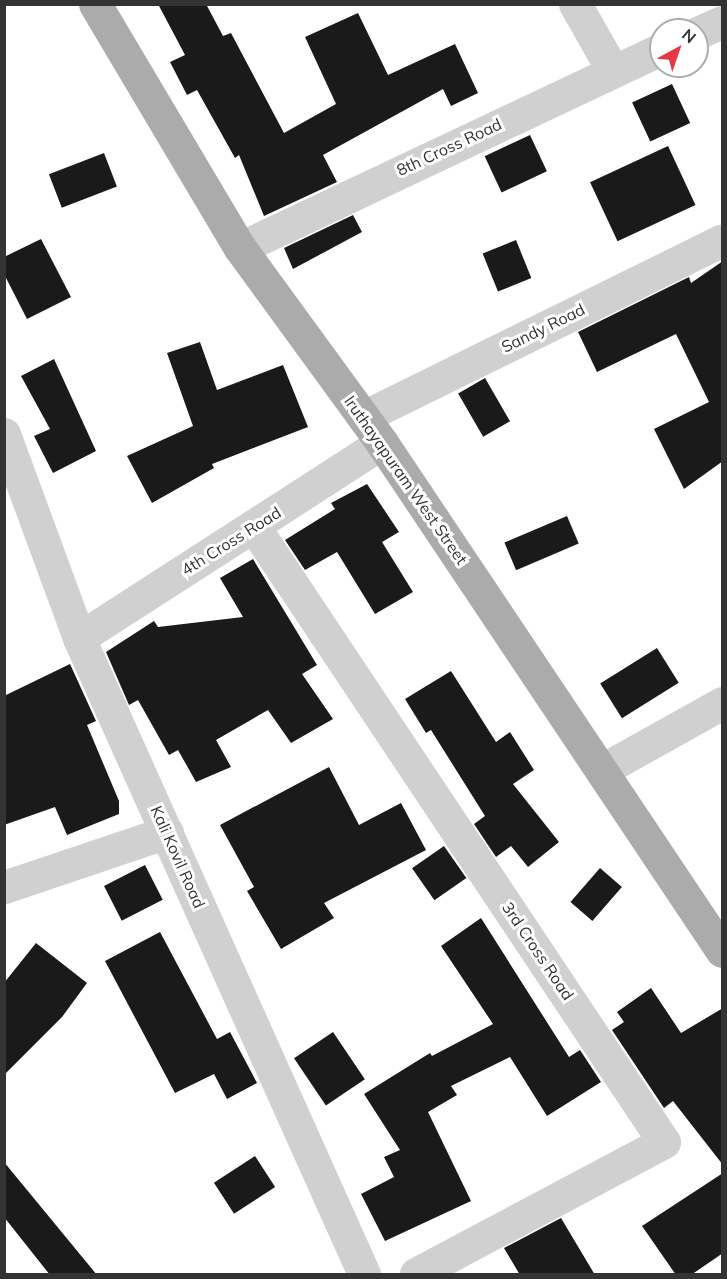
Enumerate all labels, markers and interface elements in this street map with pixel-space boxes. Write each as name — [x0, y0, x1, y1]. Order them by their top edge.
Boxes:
north arrow — [649, 18, 709, 78]
text: N — [678, 24, 700, 47]
street label: 8th Cross Road — [393, 114, 505, 180]
street label: Sandy Road — [498, 300, 588, 356]
street label: Iruthayapuram West Street — [340, 392, 472, 568]
street label: 4th Cross Road — [178, 503, 284, 579]
street label: Kali Kovil Road — [147, 803, 209, 911]
street label: 3rd Cross Road — [498, 898, 578, 1004]

